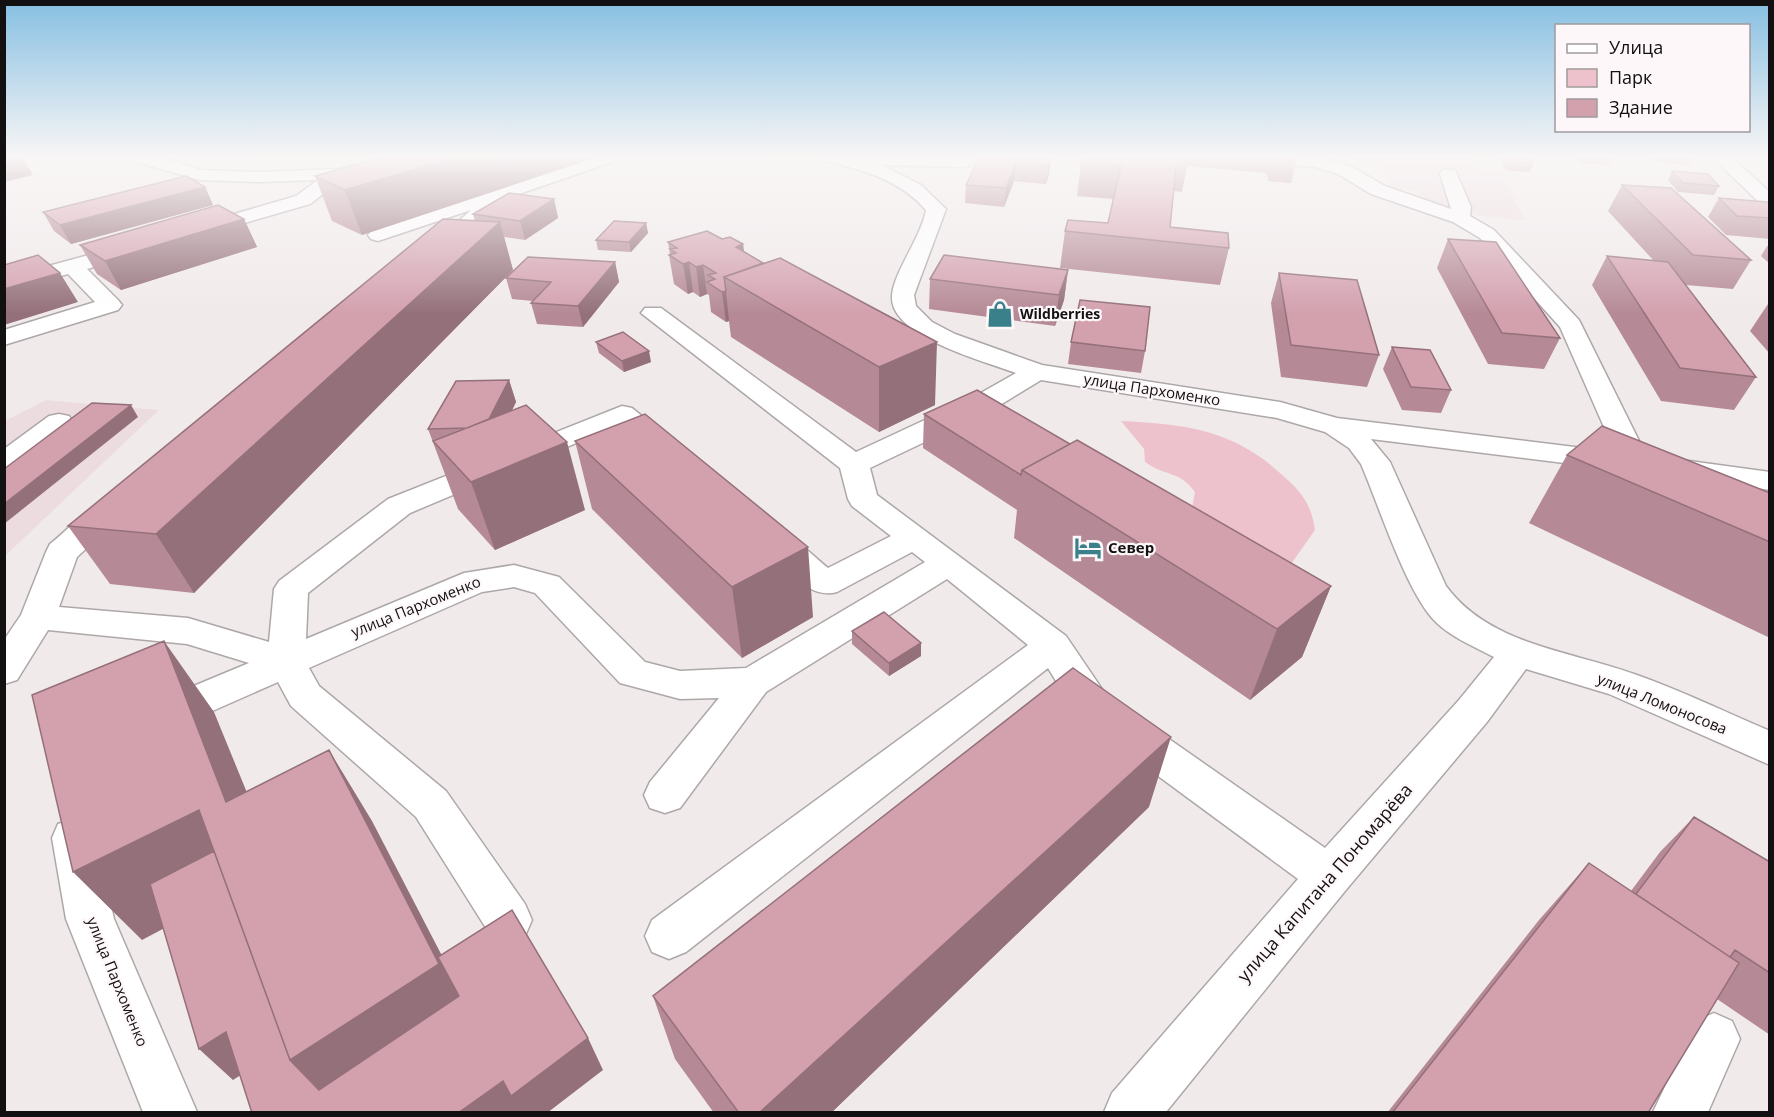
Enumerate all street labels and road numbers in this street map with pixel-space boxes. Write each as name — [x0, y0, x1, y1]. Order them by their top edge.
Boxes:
street label: улица Пархоменко — [1082, 368, 1222, 410]
street label: улица Пархоменко — [348, 571, 483, 641]
street label: улица Ломоносова — [1594, 668, 1730, 738]
street label: улица Капитана Пономарёва — [1231, 778, 1417, 987]
street label: улица Пархоменко — [83, 914, 153, 1049]

